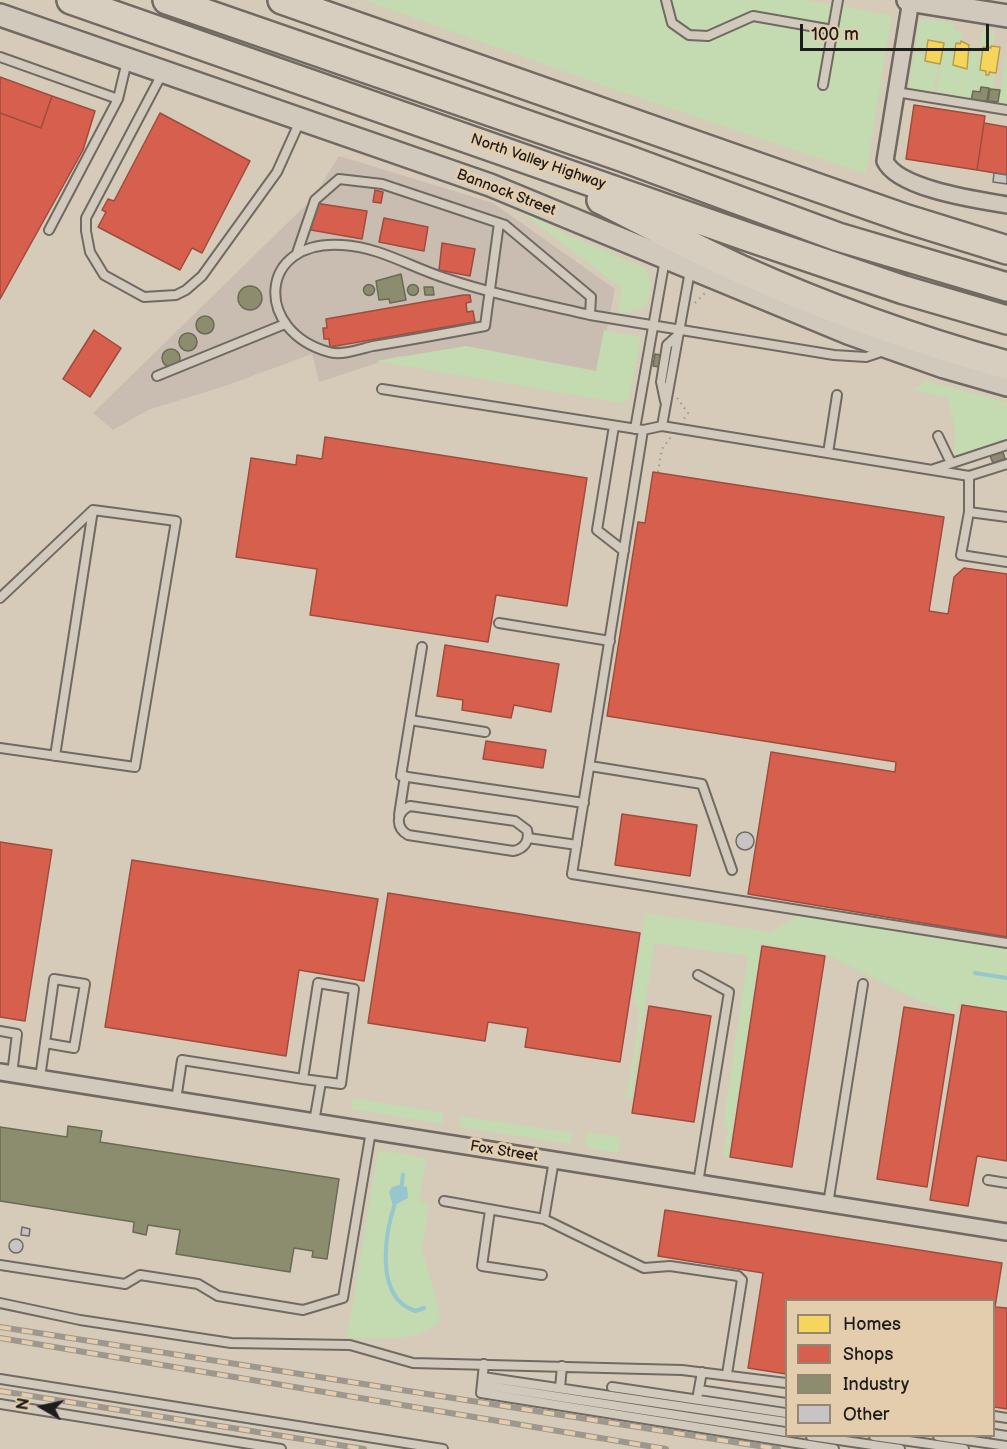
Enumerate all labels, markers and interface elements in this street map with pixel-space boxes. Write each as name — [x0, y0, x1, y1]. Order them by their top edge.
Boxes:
scale bar — [803, 12, 992, 50]
text: 100 m — [811, 24, 859, 45]
street label: North Valley Highway — [468, 130, 608, 194]
street label: Bannock Street — [454, 166, 558, 220]
street label: Fox Street — [469, 1138, 539, 1166]
legend — [785, 1299, 995, 1437]
text: Homes — [843, 1314, 901, 1335]
text: Shops — [843, 1344, 893, 1365]
text: Industry — [843, 1374, 909, 1395]
north arrow — [12, 1377, 72, 1437]
text: N — [13, 1397, 34, 1412]
text: Other — [843, 1404, 889, 1425]

